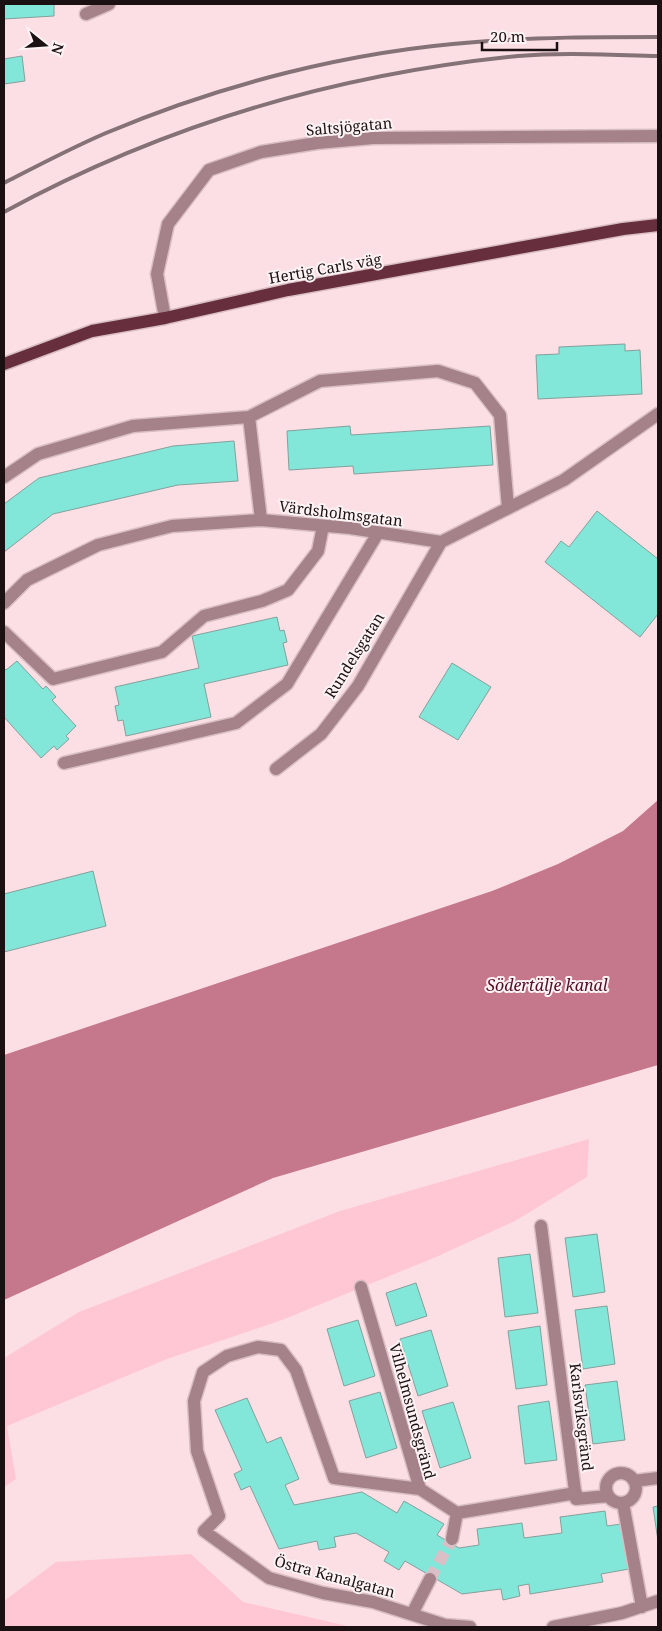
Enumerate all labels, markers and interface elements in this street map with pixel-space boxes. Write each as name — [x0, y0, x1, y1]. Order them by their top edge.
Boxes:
north arrow — [20, 20, 70, 70]
scale bar — [482, 20, 557, 52]
text: 20 m — [490, 26, 525, 46]
text: N — [47, 41, 69, 57]
street label: Saltsjögatan — [305, 112, 393, 140]
street label: Hertig Carls väg — [267, 248, 383, 288]
street label: Värdsholmsgatan — [278, 495, 404, 531]
street label: Rundelsgatan — [320, 608, 389, 702]
water label: Södertälje kanal — [486, 974, 608, 996]
street label: Vilhelmsundsgränd — [385, 1341, 441, 1481]
street label: Karlsviksgränd — [565, 1362, 599, 1472]
street label: Östra Kanalgatan — [273, 1550, 398, 1602]

